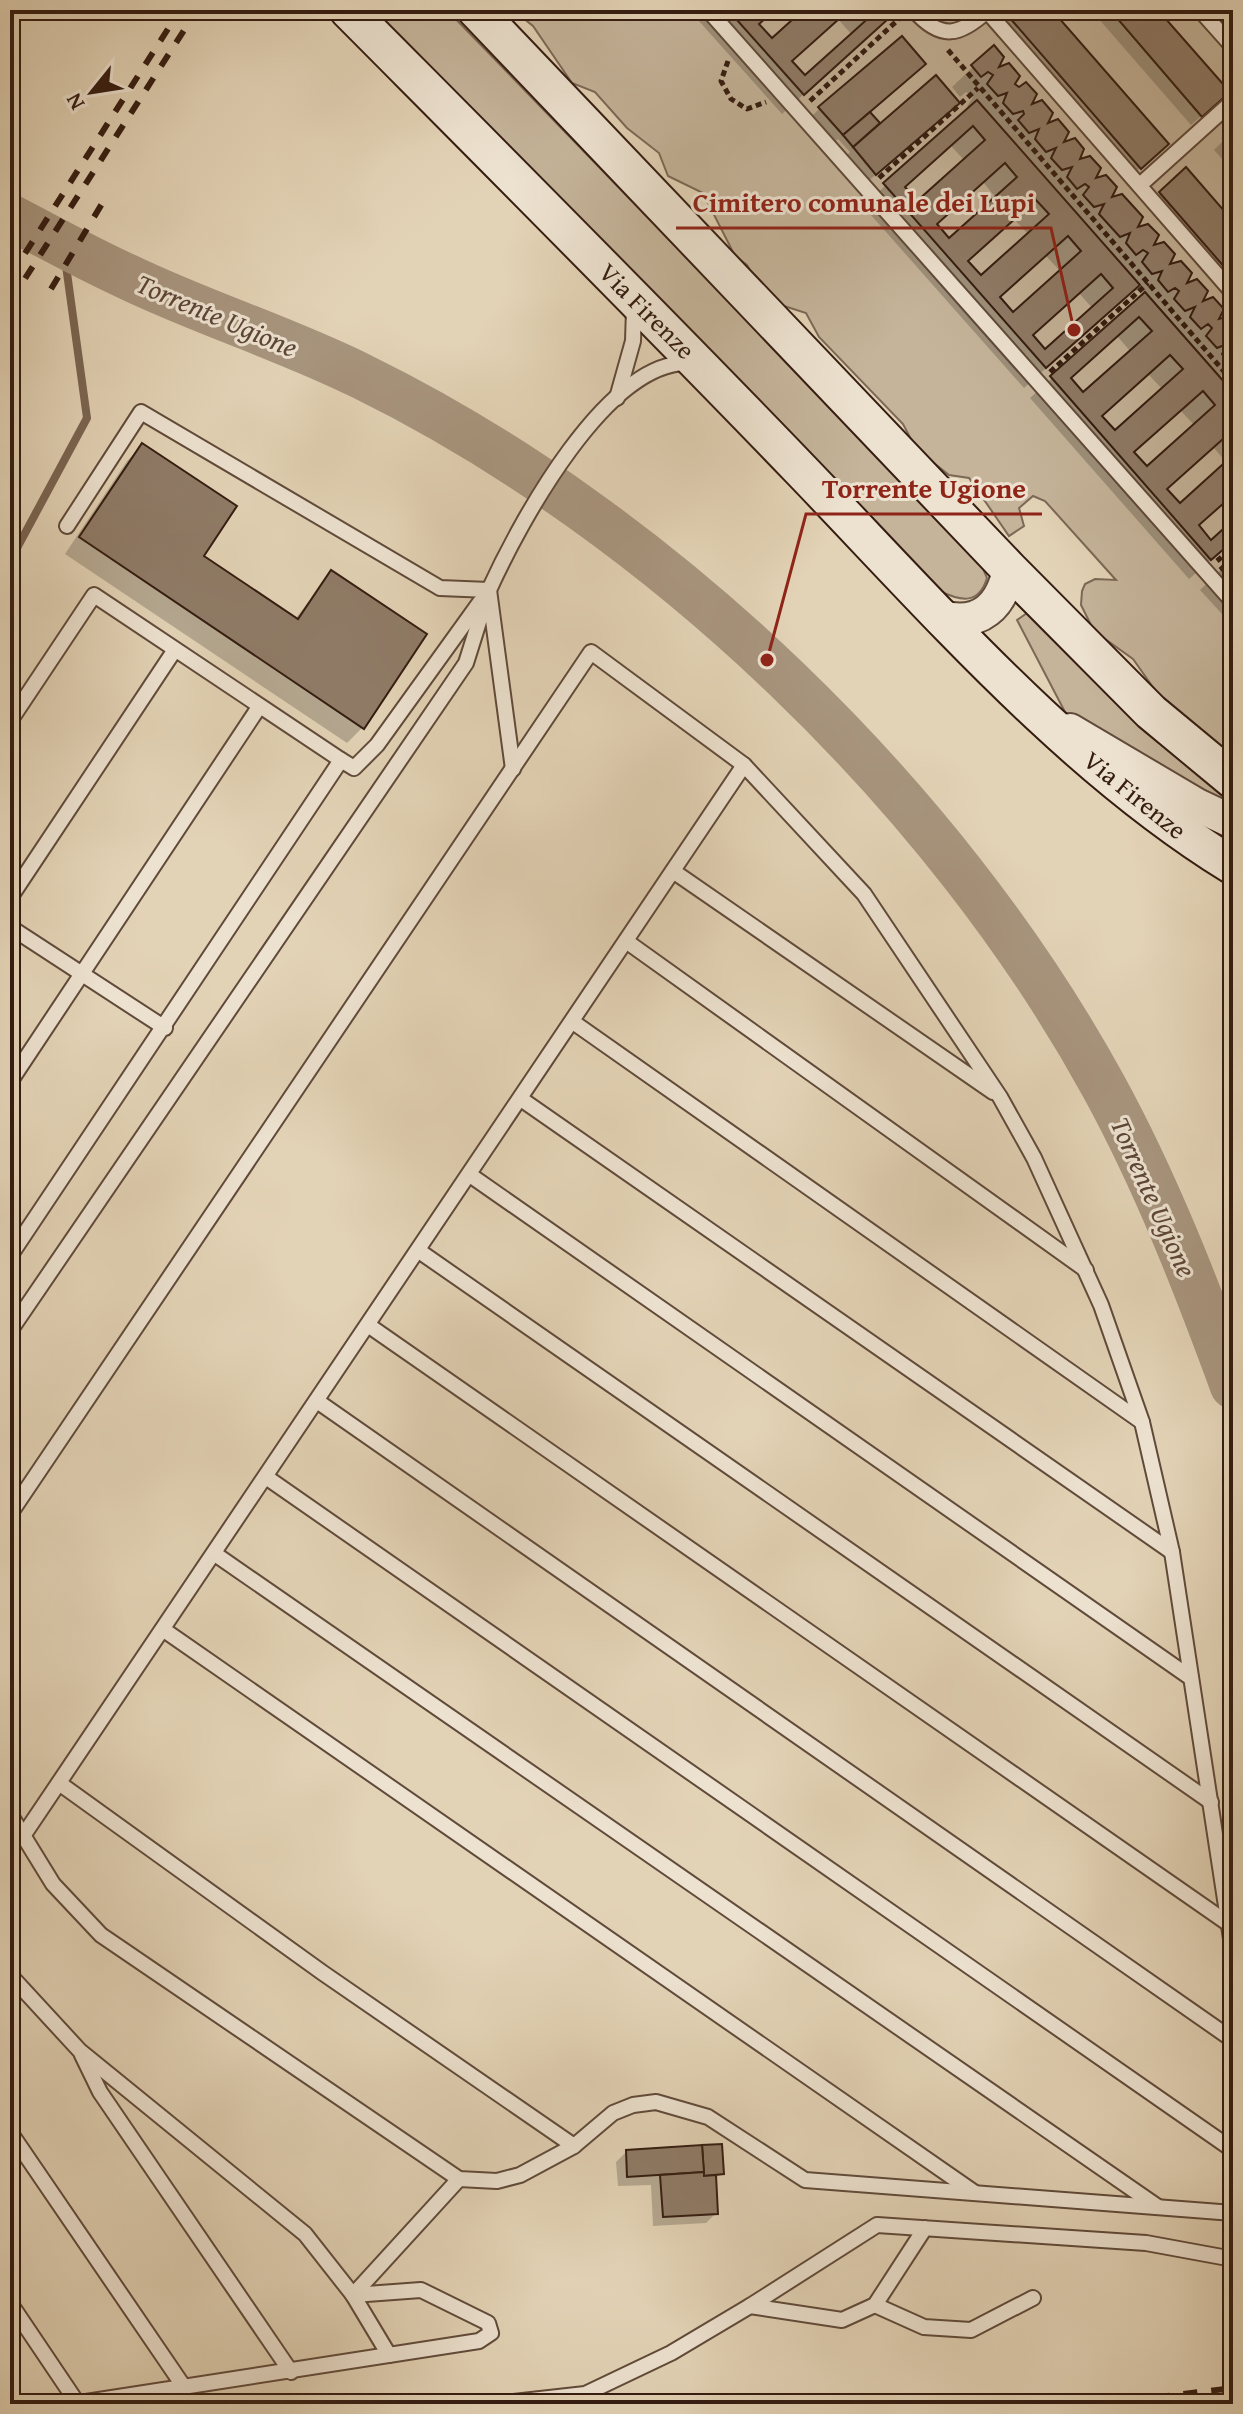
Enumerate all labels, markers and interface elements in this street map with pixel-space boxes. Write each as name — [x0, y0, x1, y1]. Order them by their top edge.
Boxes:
north arrow — [52, 52, 132, 132]
text: N — [57, 87, 92, 116]
callout: Cimitero comunale dei Lupi — [676, 176, 1051, 228]
text: Cimitero comunale dei Lupi — [693, 181, 1035, 222]
street label: Via Firenze — [590, 253, 705, 368]
water label: Torrente Ugione — [130, 262, 304, 367]
callout: Torrente Ugione — [806, 462, 1042, 514]
text: Torrente Ugione — [822, 467, 1026, 508]
street label: Via Firenze — [1075, 741, 1195, 848]
water label: Torrente Ugione — [1101, 1110, 1208, 1283]

